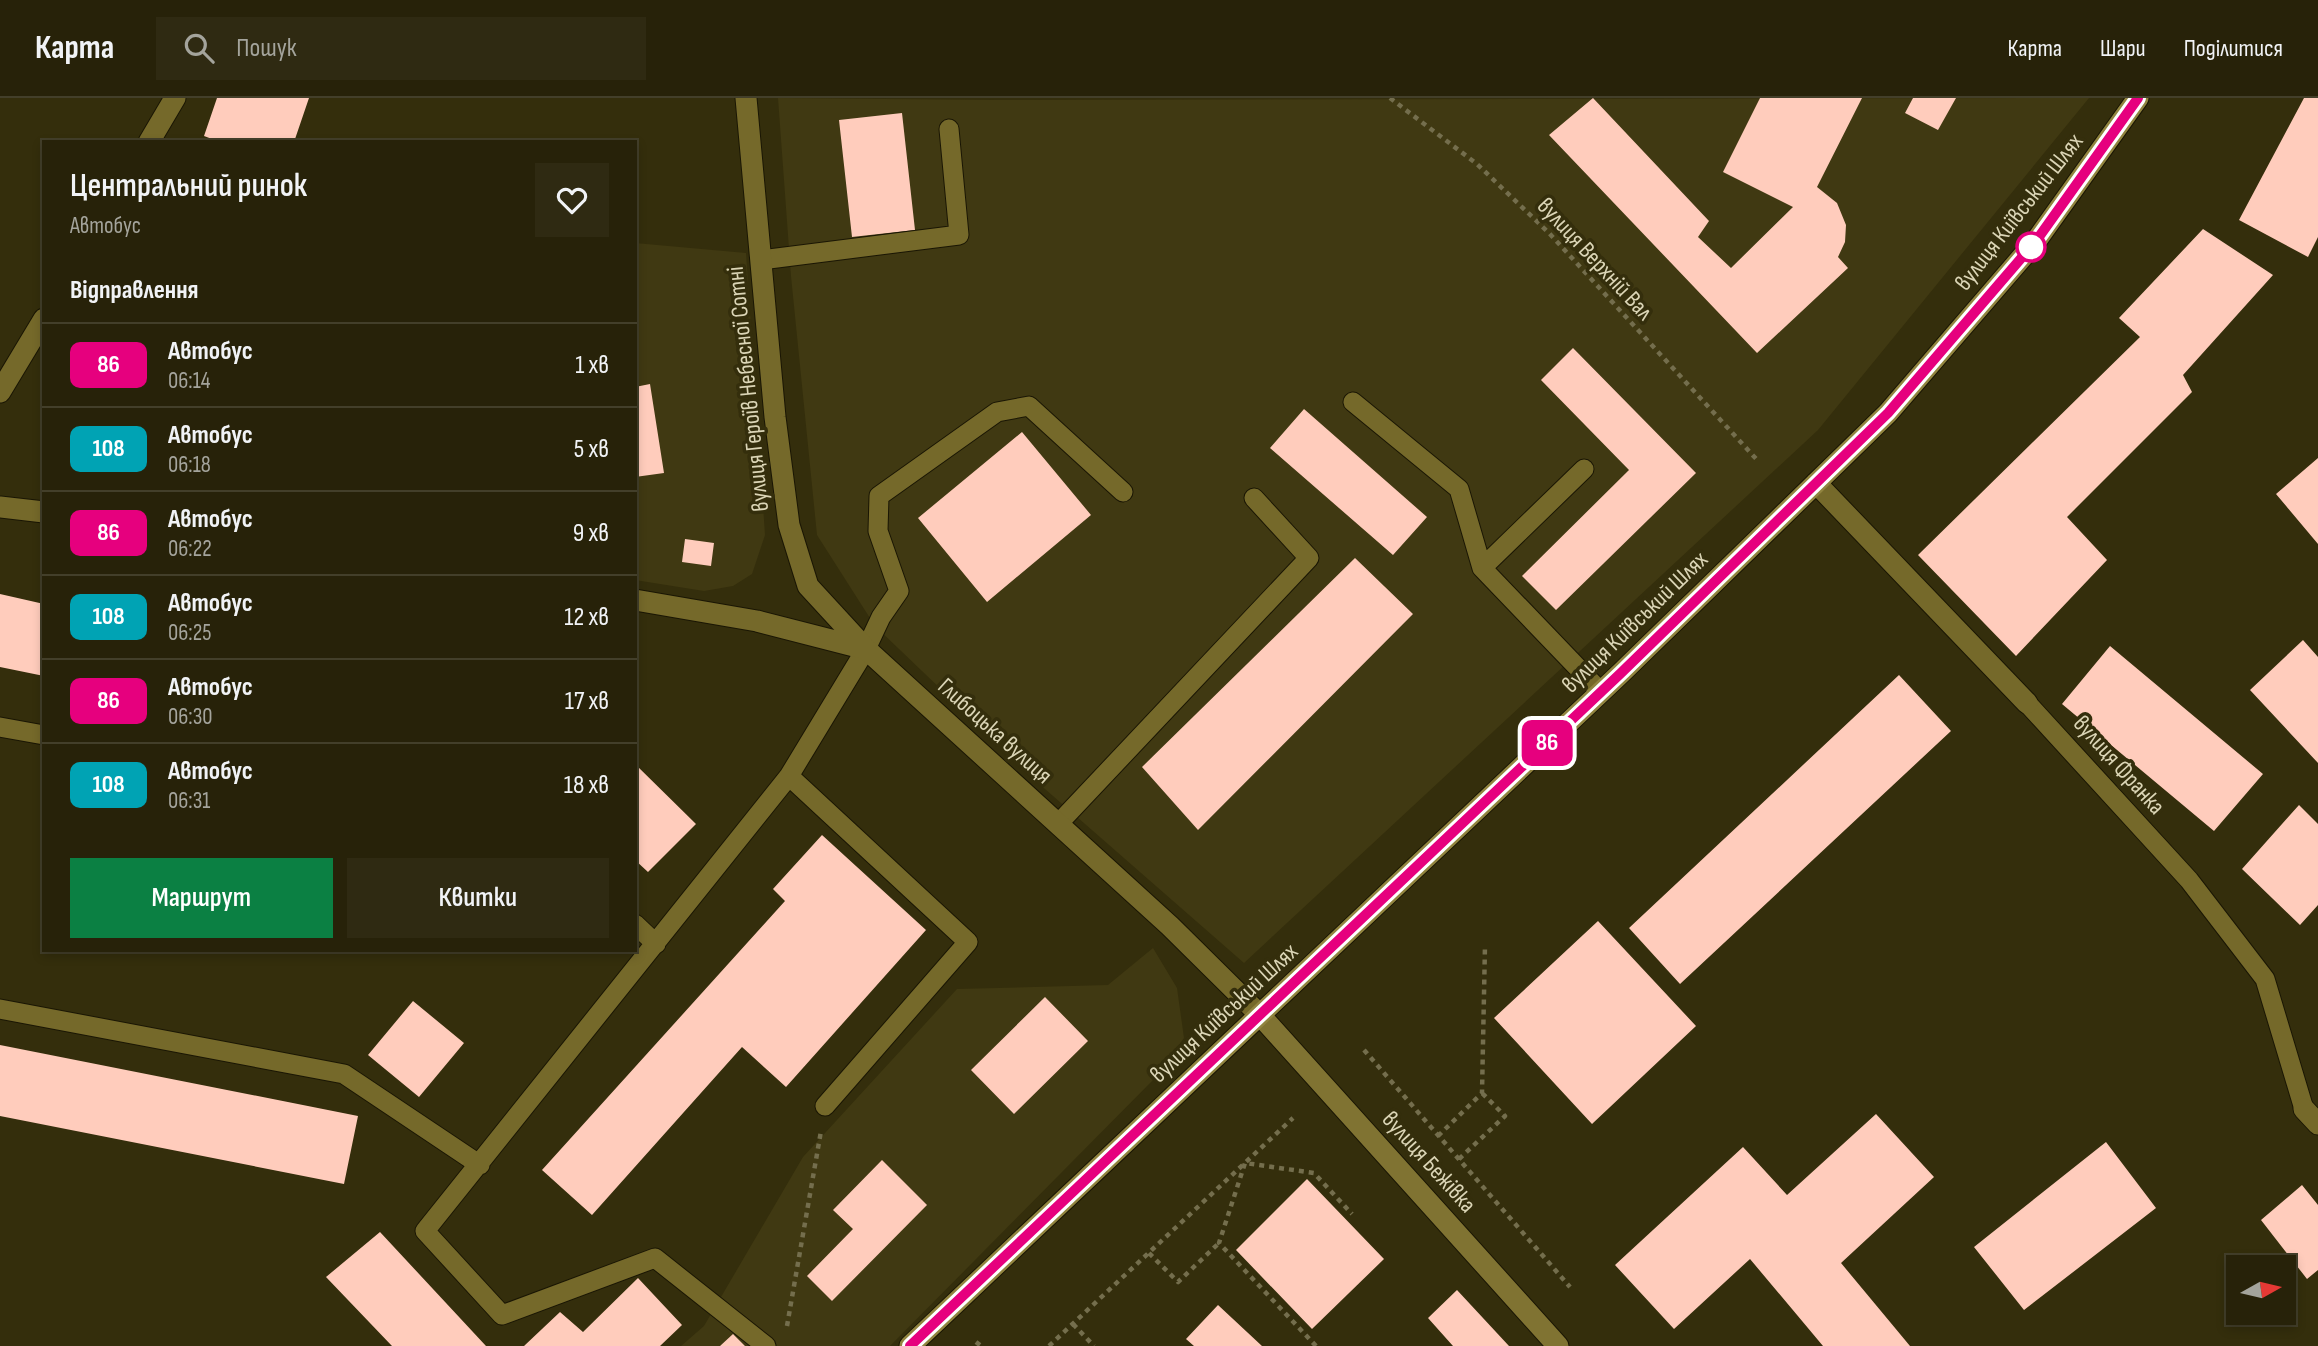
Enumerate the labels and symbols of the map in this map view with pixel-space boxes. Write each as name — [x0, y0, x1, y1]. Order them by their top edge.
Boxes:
street label: вулиця Київський Шлях — [1949, 128, 2089, 296]
street label: вулиця Верхній Вал — [1531, 192, 1659, 327]
unlabelled marker — [2016, 232, 2046, 262]
street label: вулиця Героїв Небесної Сотні — [721, 265, 775, 513]
street label: вулиця Київський Шлях — [1556, 545, 1714, 699]
street label: Глибоцька вулиця — [932, 672, 1058, 790]
street label: вулиця Франка — [2067, 709, 2171, 821]
line badge: 86 — [1516, 720, 1578, 766]
street label: вулиця Київський Шлях — [1144, 937, 1304, 1089]
street label: вулиця Бежівка — [1376, 1105, 1482, 1219]
north arrow — [2226, 1255, 2296, 1325]

